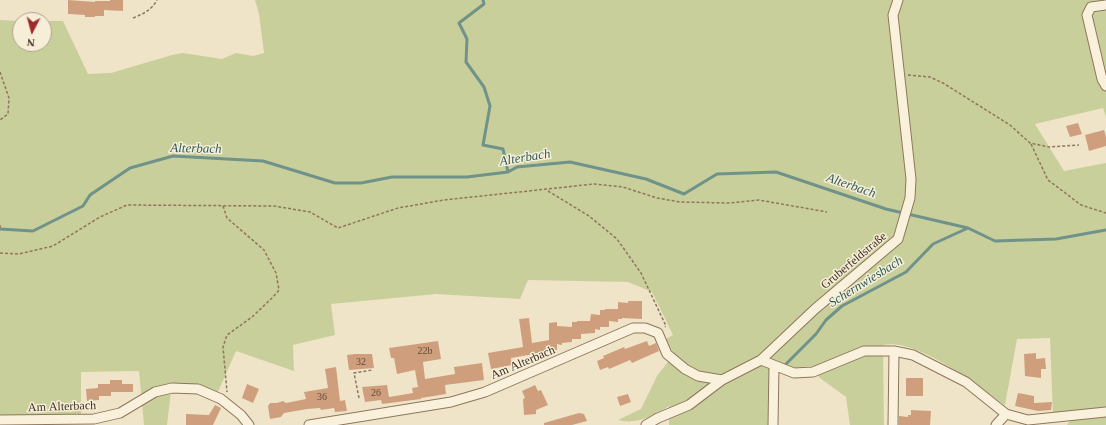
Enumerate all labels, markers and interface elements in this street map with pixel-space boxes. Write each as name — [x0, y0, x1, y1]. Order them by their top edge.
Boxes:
north arrow — [12, 12, 52, 52]
text: N — [26, 37, 35, 49]
water label: Alterbach — [170, 141, 222, 157]
water label: Alterbach — [498, 146, 552, 170]
water label: Alterbach — [824, 170, 878, 202]
street label: Gruberfeldstraße — [818, 229, 890, 293]
water label: Schernwiesbach — [826, 253, 906, 311]
street label: Am Alterbach — [489, 343, 557, 383]
house number: 22b — [418, 345, 432, 357]
house number: 32 — [356, 356, 366, 368]
house number: 26 — [371, 387, 381, 399]
house number: 36 — [317, 391, 327, 403]
street label: Am Alterbach — [28, 399, 96, 415]

